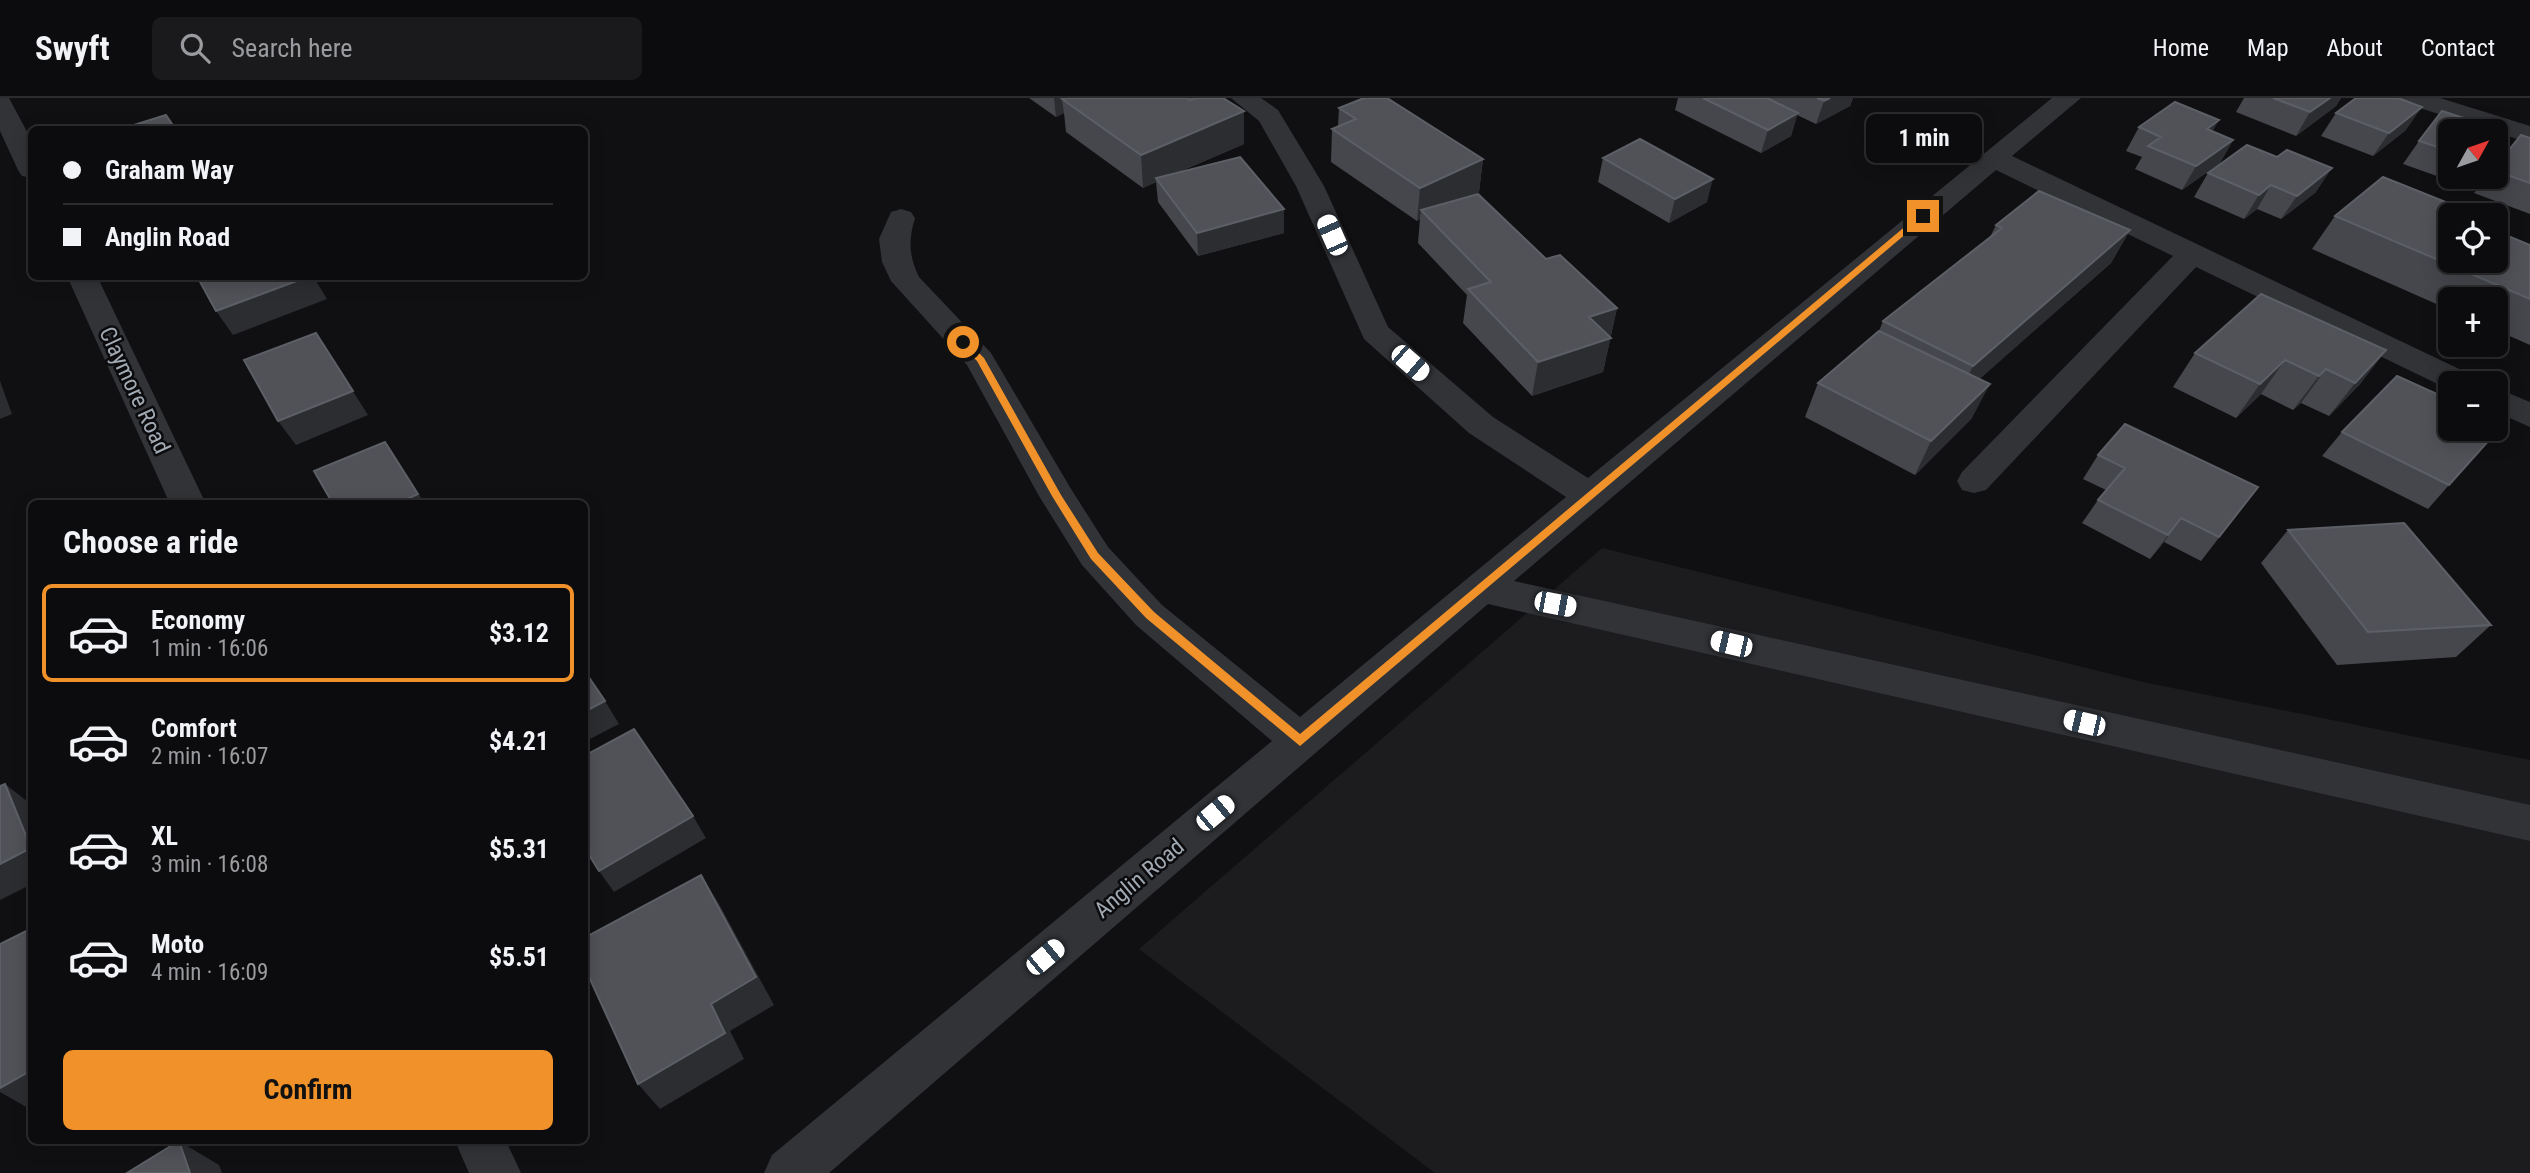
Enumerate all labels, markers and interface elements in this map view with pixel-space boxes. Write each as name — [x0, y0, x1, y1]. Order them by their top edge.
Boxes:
search box — [152, 17, 642, 80]
text: Swyft — [35, 29, 110, 68]
icon: search — [176, 29, 214, 67]
text: Search here — [232, 33, 353, 63]
text: Home — [2153, 34, 2209, 62]
text: Map — [2247, 34, 2289, 62]
text: About — [2327, 34, 2383, 62]
text: Contact — [2421, 34, 2495, 62]
callout: 1 min — [1865, 115, 1981, 164]
north arrow — [2438, 119, 2508, 189]
map controls — [2438, 119, 2508, 441]
text: 1 min — [1898, 125, 1950, 152]
text: Graham Way — [105, 155, 234, 185]
route end — [1907, 200, 1939, 232]
button: locate — [2438, 203, 2508, 273]
car — [1314, 212, 1351, 258]
text: Anglin Road — [105, 222, 230, 252]
button: + — [2438, 287, 2508, 357]
street label: Claymore Road — [93, 323, 176, 458]
route start — [947, 326, 979, 358]
car — [1388, 341, 1433, 385]
button: − — [2438, 371, 2508, 441]
text: Choose a ride — [63, 523, 238, 561]
car — [1533, 590, 1578, 618]
icon: car — [67, 602, 130, 665]
text: Economy — [151, 605, 245, 635]
text: $3.12 — [489, 618, 549, 648]
car — [1709, 629, 1754, 659]
text: 1 min · 16:06 — [151, 635, 268, 662]
car — [2062, 708, 2107, 738]
icon: car — [67, 710, 130, 773]
text: Comfort — [151, 713, 237, 743]
text: $4.21 — [489, 726, 549, 756]
text: 2 min · 16:07 — [151, 743, 268, 770]
car — [1193, 791, 1238, 835]
icon: car — [67, 818, 130, 881]
text: XL — [151, 821, 178, 851]
street label: Anglin Road — [1089, 833, 1190, 924]
text: $5.31 — [489, 834, 549, 864]
text: 3 min · 16:08 — [151, 851, 268, 878]
icon: car — [67, 926, 130, 989]
text: Moto — [151, 929, 204, 959]
car — [1023, 935, 1068, 979]
text: $5.51 — [489, 942, 549, 972]
text: 4 min · 16:09 — [151, 959, 268, 986]
button: Confirm — [63, 1050, 553, 1130]

